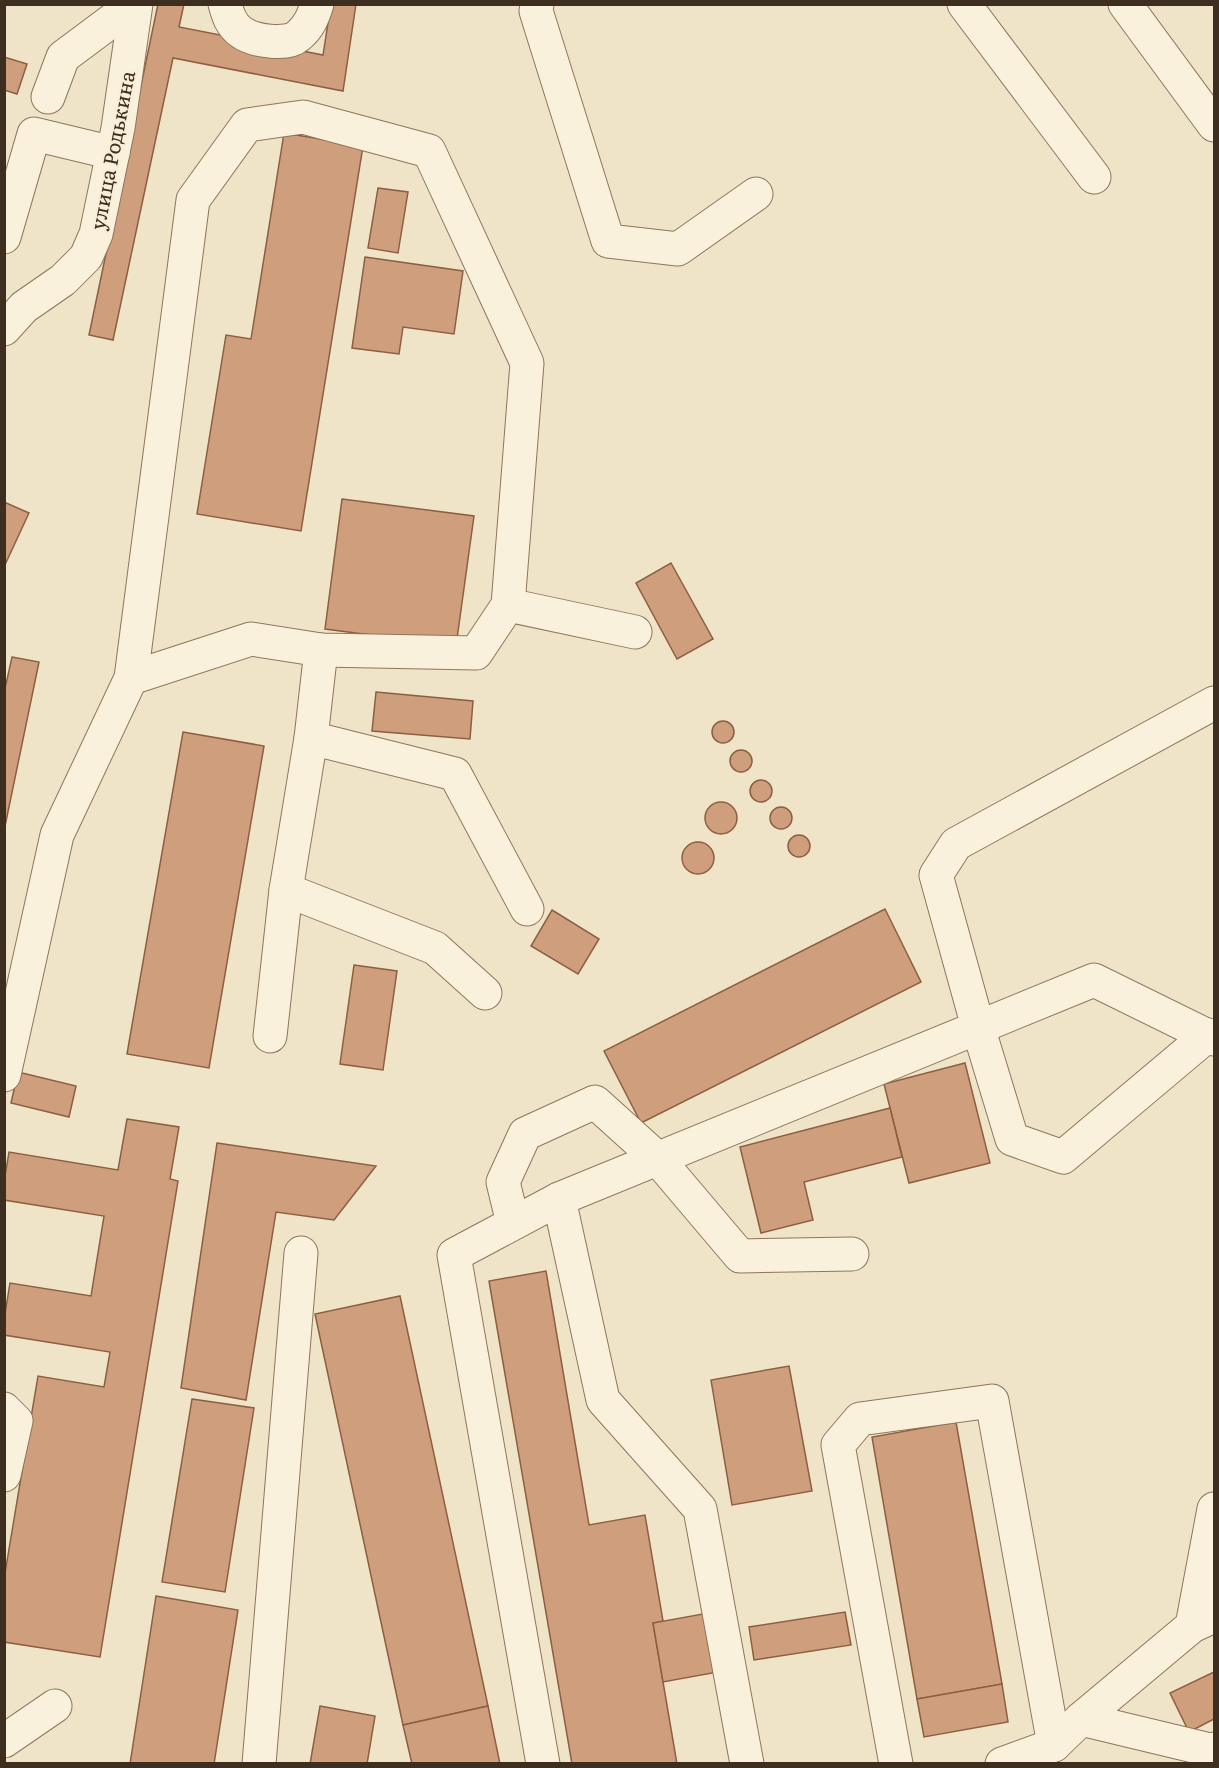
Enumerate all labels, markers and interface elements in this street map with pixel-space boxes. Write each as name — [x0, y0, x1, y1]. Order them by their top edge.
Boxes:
street label: улица Родькина — [81, 68, 141, 232]

